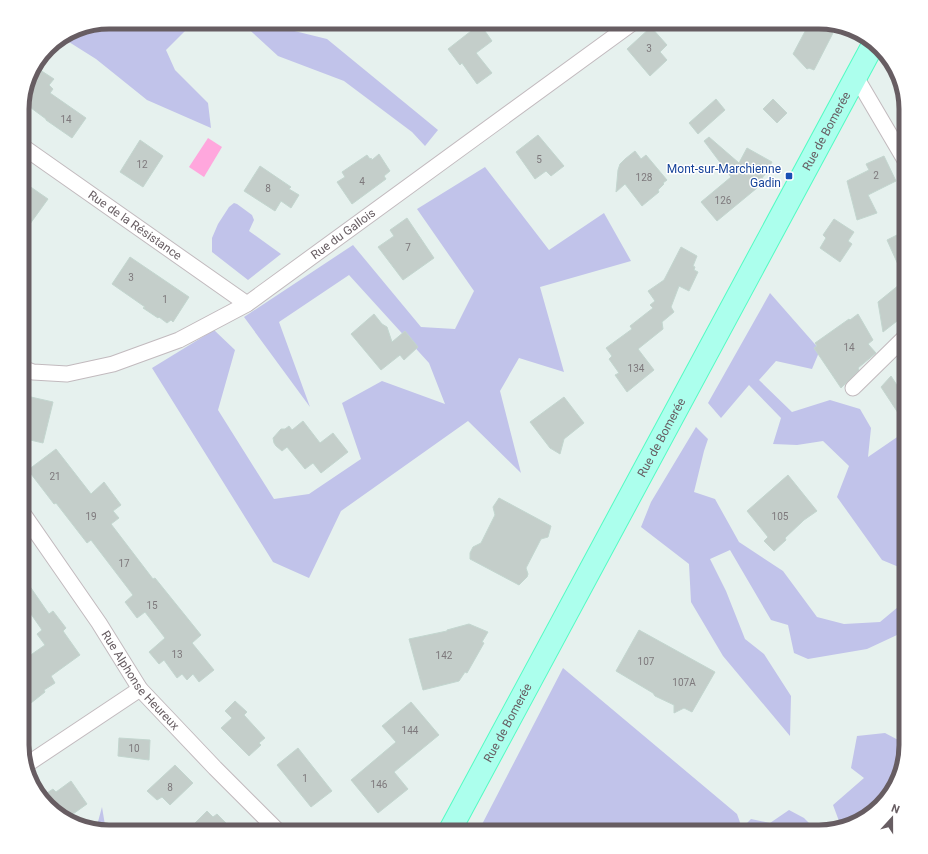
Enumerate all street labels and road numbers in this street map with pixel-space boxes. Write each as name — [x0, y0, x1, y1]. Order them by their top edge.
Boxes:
street label: Rue de Bomerée — [800, 89, 853, 173]
street label: Rue de la Résistance — [86, 188, 184, 263]
street label: Rue du Gallois — [308, 206, 378, 262]
street label: Rue de Bomerée — [635, 396, 688, 479]
street label: Rue Alphonse Heureux — [99, 628, 182, 733]
street label: Rue de Bomerée — [481, 681, 535, 765]

